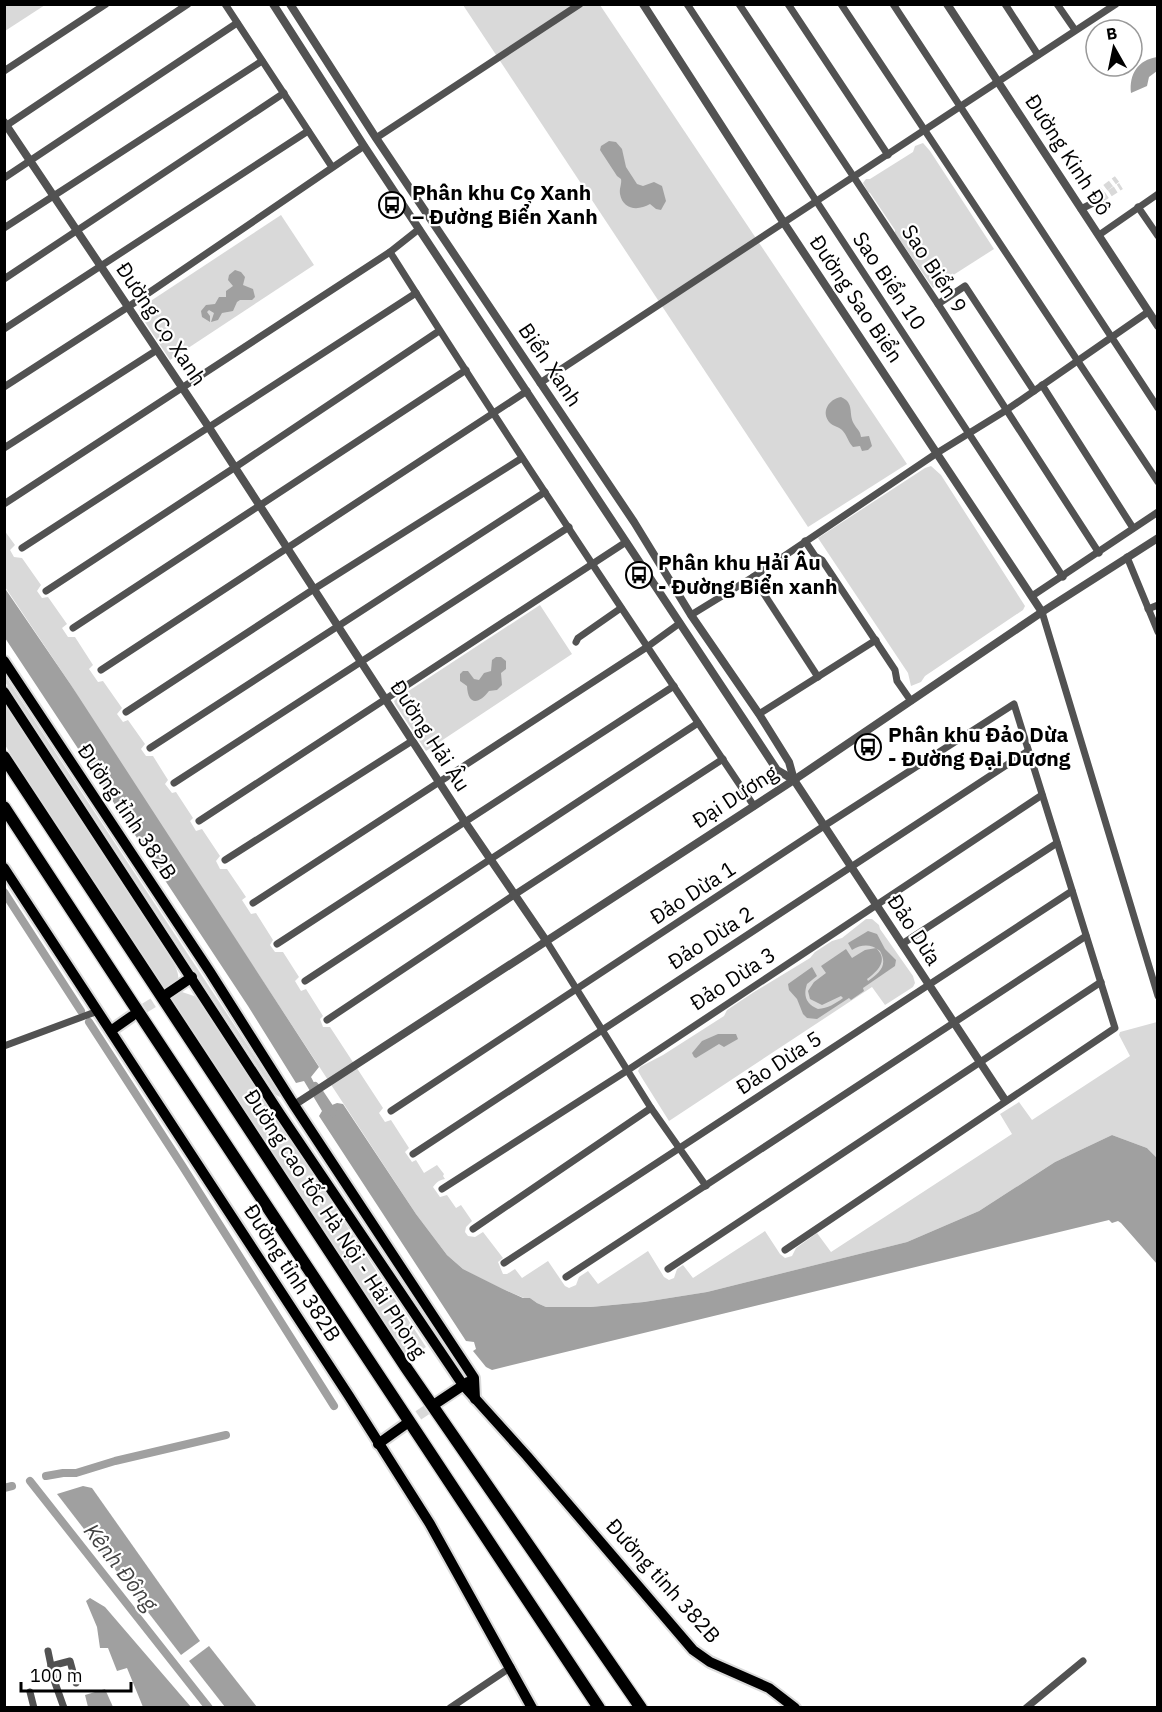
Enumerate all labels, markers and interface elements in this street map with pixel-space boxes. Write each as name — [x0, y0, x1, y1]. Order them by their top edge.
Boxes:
north arrow — [1084, 18, 1144, 78]
text: B — [1105, 22, 1119, 44]
street label: Đường Kinh Đô — [1019, 88, 1118, 220]
place label: Phân khu Cọ Xanh – Đường Biển Xanh — [412, 178, 598, 230]
bus stop icon: Phân khu Cọ Xanh – Đường Biển Xanh — [377, 190, 407, 220]
street label: Sao Biển 9 — [896, 219, 974, 318]
street label: Sao Biển 10 — [847, 226, 933, 335]
street label: Đường Sao Biển — [804, 229, 910, 368]
street label: Đường Cọ Xanh — [110, 256, 214, 391]
street label: Biển Xanh — [513, 317, 589, 412]
place label: Phân khu Hải Âu - Đường Biển xanh — [658, 548, 838, 600]
bus stop icon: Phân khu Hải Âu - Đường Biển xanh — [624, 560, 654, 590]
street label: Đường Hải Âu — [384, 674, 477, 797]
place label: Phân khu Đảo Dừa - Đường Đại Dương — [888, 720, 1071, 772]
bus stop icon: Phân khu Đảo Dừa - Đường Đại Dương — [853, 732, 883, 762]
street label: Đường tỉnh 382B — [72, 738, 184, 885]
street label: Đại Dương — [686, 758, 782, 834]
street label: Đảo Dừa 1 — [644, 854, 741, 930]
street label: Đảo Dừa — [881, 889, 948, 970]
street label: Đảo Dừa 2 — [662, 899, 759, 975]
street label: Đảo Dừa 3 — [684, 940, 781, 1016]
street label: Đảo Dừa 5 — [730, 1024, 827, 1100]
street label: Đường cao tốc Hà Nội - Hải Phòng — [238, 1083, 434, 1363]
street label: Đường tỉnh 382B — [238, 1198, 348, 1347]
street label: Đường tỉnh 382B — [600, 1512, 727, 1649]
water label: Kênh Đông — [78, 1517, 165, 1617]
scale bar — [21, 1655, 130, 1693]
text: 100 m — [30, 1664, 82, 1687]

